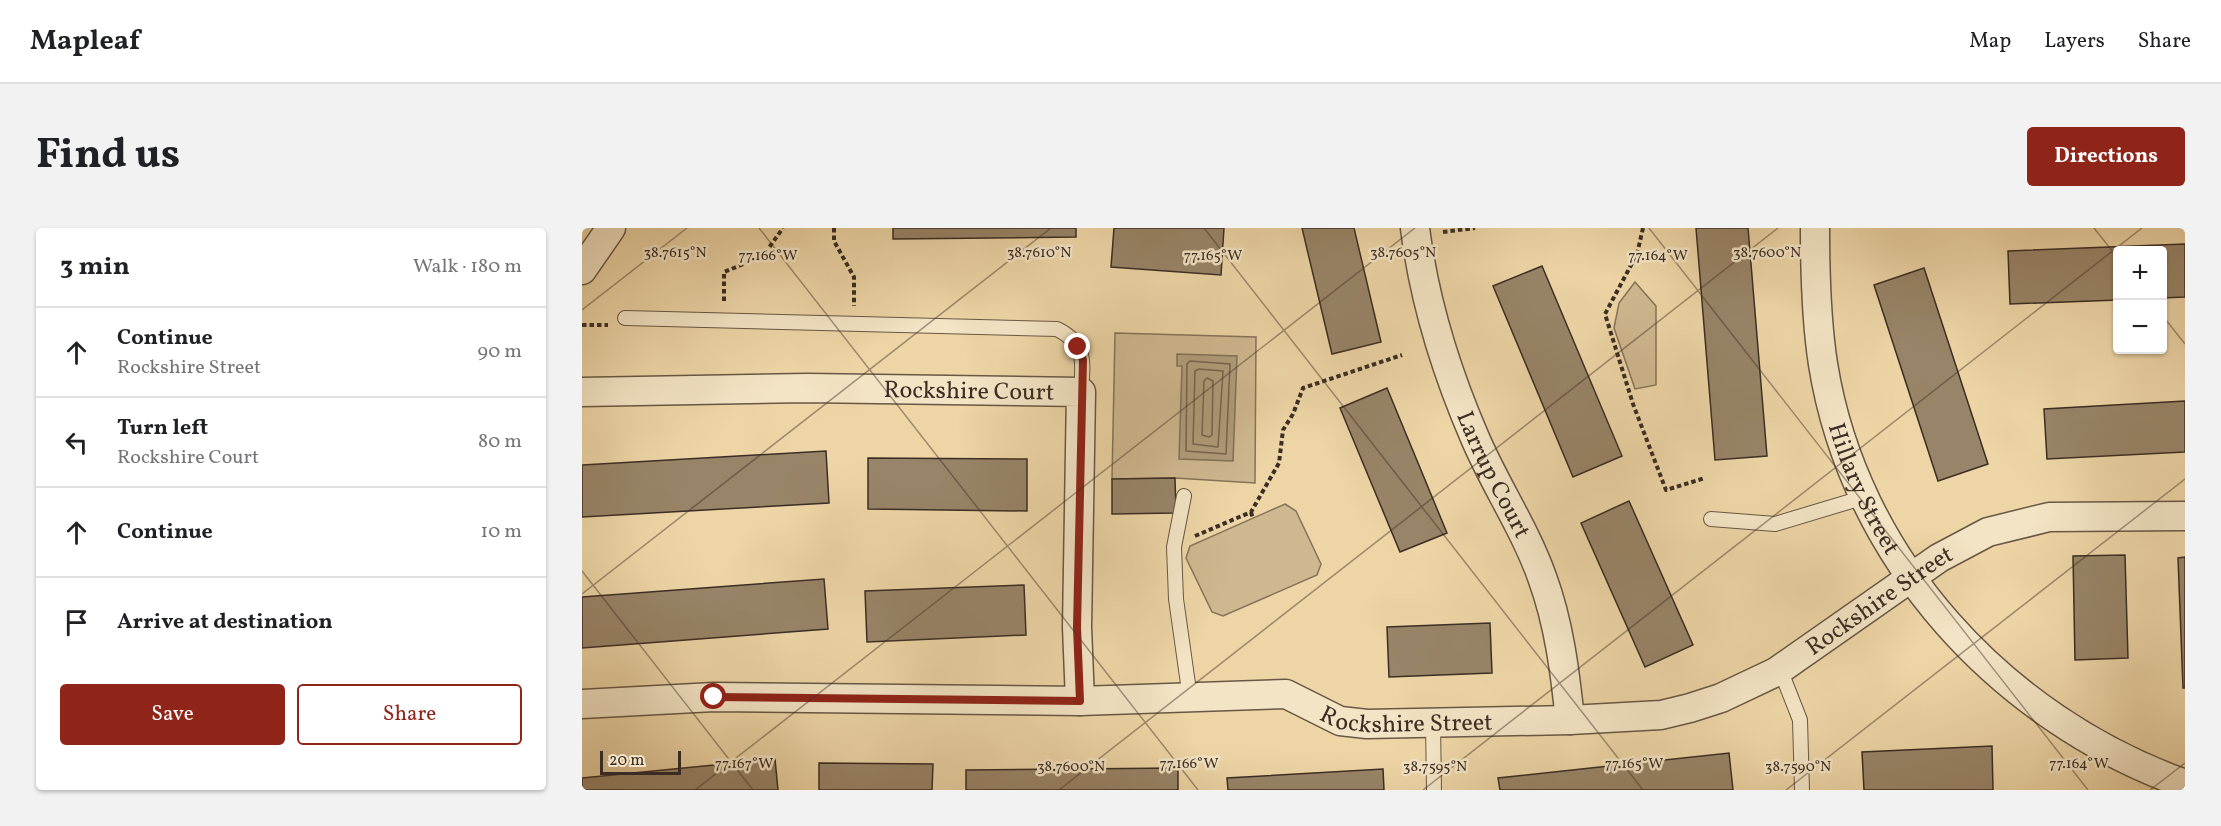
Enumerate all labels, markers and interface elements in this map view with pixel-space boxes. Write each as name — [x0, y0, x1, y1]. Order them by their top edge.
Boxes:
text: Mapleaf — [30, 22, 140, 61]
text: Map — [1969, 27, 2011, 56]
text: Layers — [2044, 27, 2105, 56]
text: Share — [2138, 27, 2191, 56]
text: Find us — [36, 127, 180, 186]
button: Directions — [2027, 127, 2185, 186]
text: 38.7615°N — [643, 243, 707, 264]
text: 38.7610°N — [1007, 243, 1071, 264]
text: 38.7605°N — [1370, 243, 1436, 264]
text: 38.7600°N — [1733, 243, 1801, 264]
text: 77.166°W — [739, 246, 798, 267]
text: 77.165°W — [1184, 246, 1242, 267]
text: 77.164°W — [1628, 246, 1688, 267]
map controls — [2113, 246, 2167, 354]
button: + — [2113, 246, 2167, 300]
text: 3 min — [60, 249, 130, 285]
text: Walk · 180 m — [413, 253, 522, 281]
button: − — [2113, 300, 2167, 354]
text: Continue — [117, 323, 213, 354]
route end — [1064, 333, 1090, 359]
icon: ahead — [60, 336, 93, 369]
text: 90 m — [478, 338, 522, 366]
text: Rockshire Street — [117, 354, 261, 382]
street label: Rockshire Court — [883, 374, 1054, 411]
street label: Larrup Court — [1447, 406, 1538, 545]
text: Turn left — [117, 413, 208, 444]
street label: Hillary Street — [1818, 419, 1907, 562]
icon: left — [60, 426, 93, 459]
text: 80 m — [478, 428, 522, 456]
text: Rockshire Court — [117, 444, 259, 472]
icon: ahead — [60, 516, 93, 549]
text: Continue — [117, 517, 213, 548]
text: 10 m — [481, 518, 522, 546]
street label: Rockshire Street — [1800, 539, 1960, 665]
icon: arrive — [60, 606, 93, 639]
text: Arrive at destination — [117, 607, 333, 638]
route start — [700, 683, 726, 709]
button: Save — [60, 684, 285, 745]
button: Share — [297, 684, 522, 745]
street label: Rockshire Street — [1313, 699, 1493, 743]
scale bar — [600, 748, 681, 776]
text: 20 m — [609, 750, 644, 772]
text: 77.167°W — [715, 754, 773, 775]
text: 77.166°W — [1160, 754, 1219, 775]
text: 77.165°W — [1605, 754, 1663, 775]
text: 77.164°W — [2049, 754, 2109, 775]
text: 38.7600°N — [1037, 757, 1105, 778]
text: 38.7595°N — [1403, 757, 1467, 778]
text: 38.7590°N — [1765, 757, 1831, 778]

